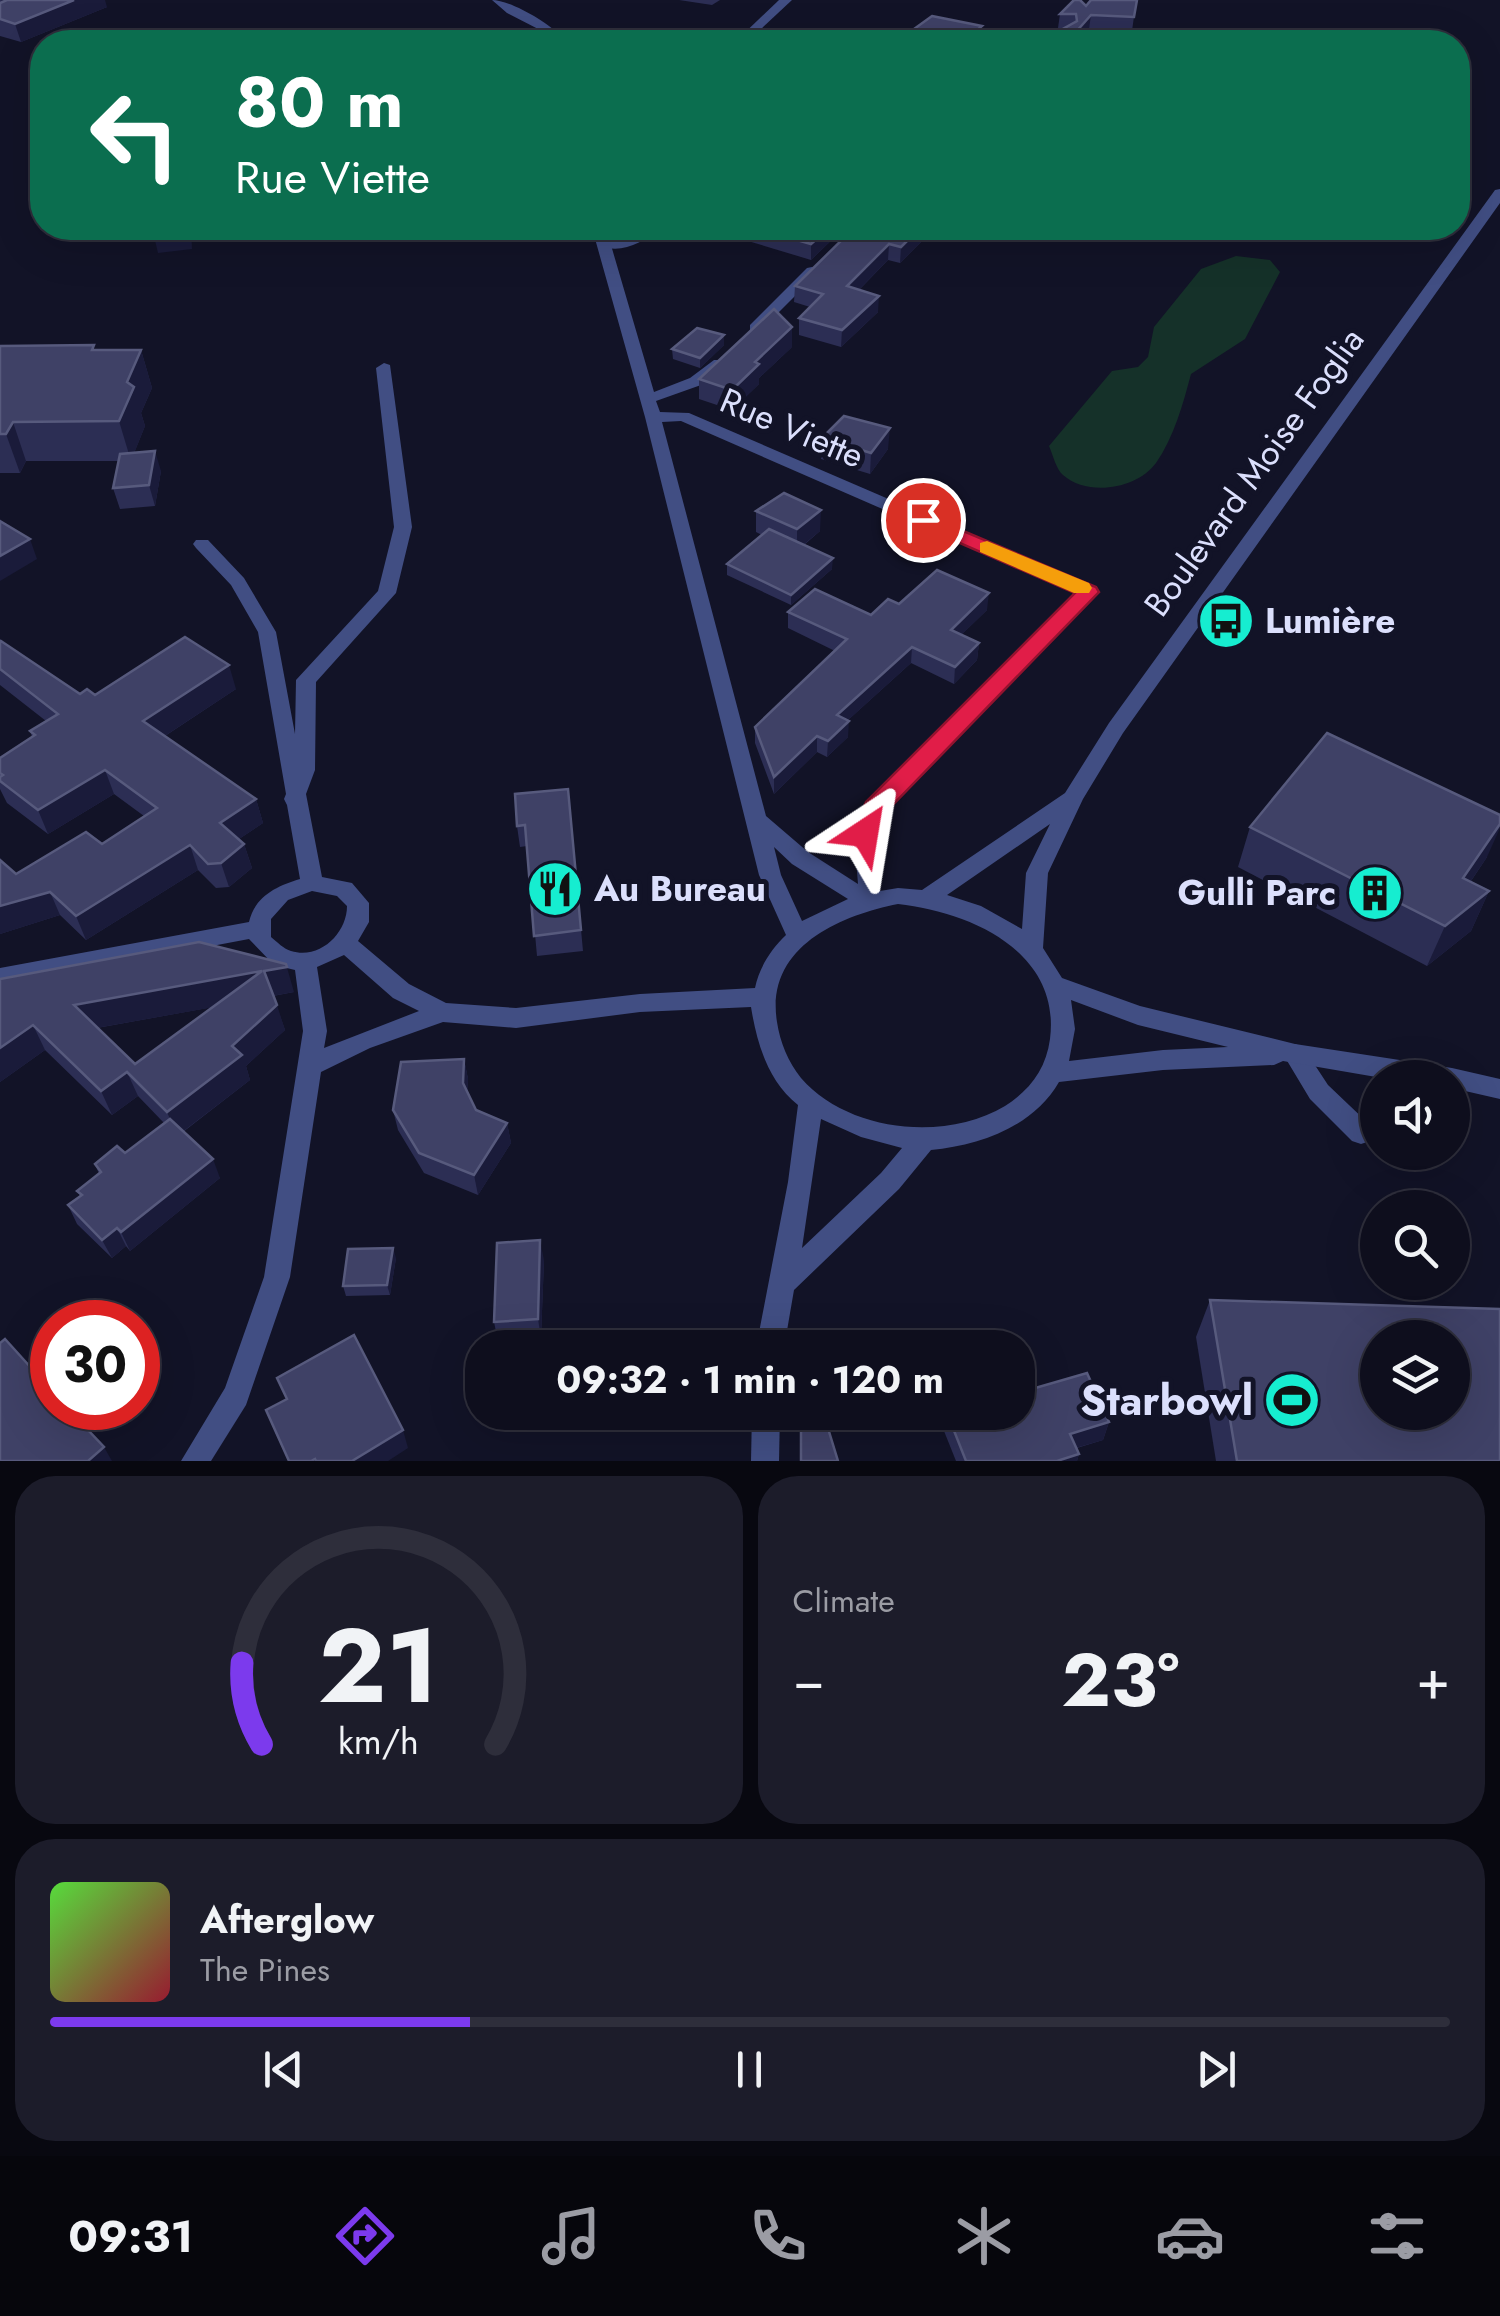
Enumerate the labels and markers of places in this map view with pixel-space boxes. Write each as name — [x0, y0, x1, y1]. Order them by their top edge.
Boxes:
pin — [881, 478, 966, 563]
bus stop icon: Lumière — [1196, 591, 1256, 651]
place label: Lumière — [1265, 596, 1395, 646]
restaurant icon: Au Bureau — [525, 859, 585, 919]
building icon: Gulli Parc — [1345, 863, 1405, 923]
place label: Au Bureau — [593, 864, 766, 914]
place label: Gulli Parc — [1178, 868, 1336, 918]
place label: Starbowl — [1080, 1370, 1253, 1431]
sports icon: Starbowl — [1262, 1370, 1322, 1430]

